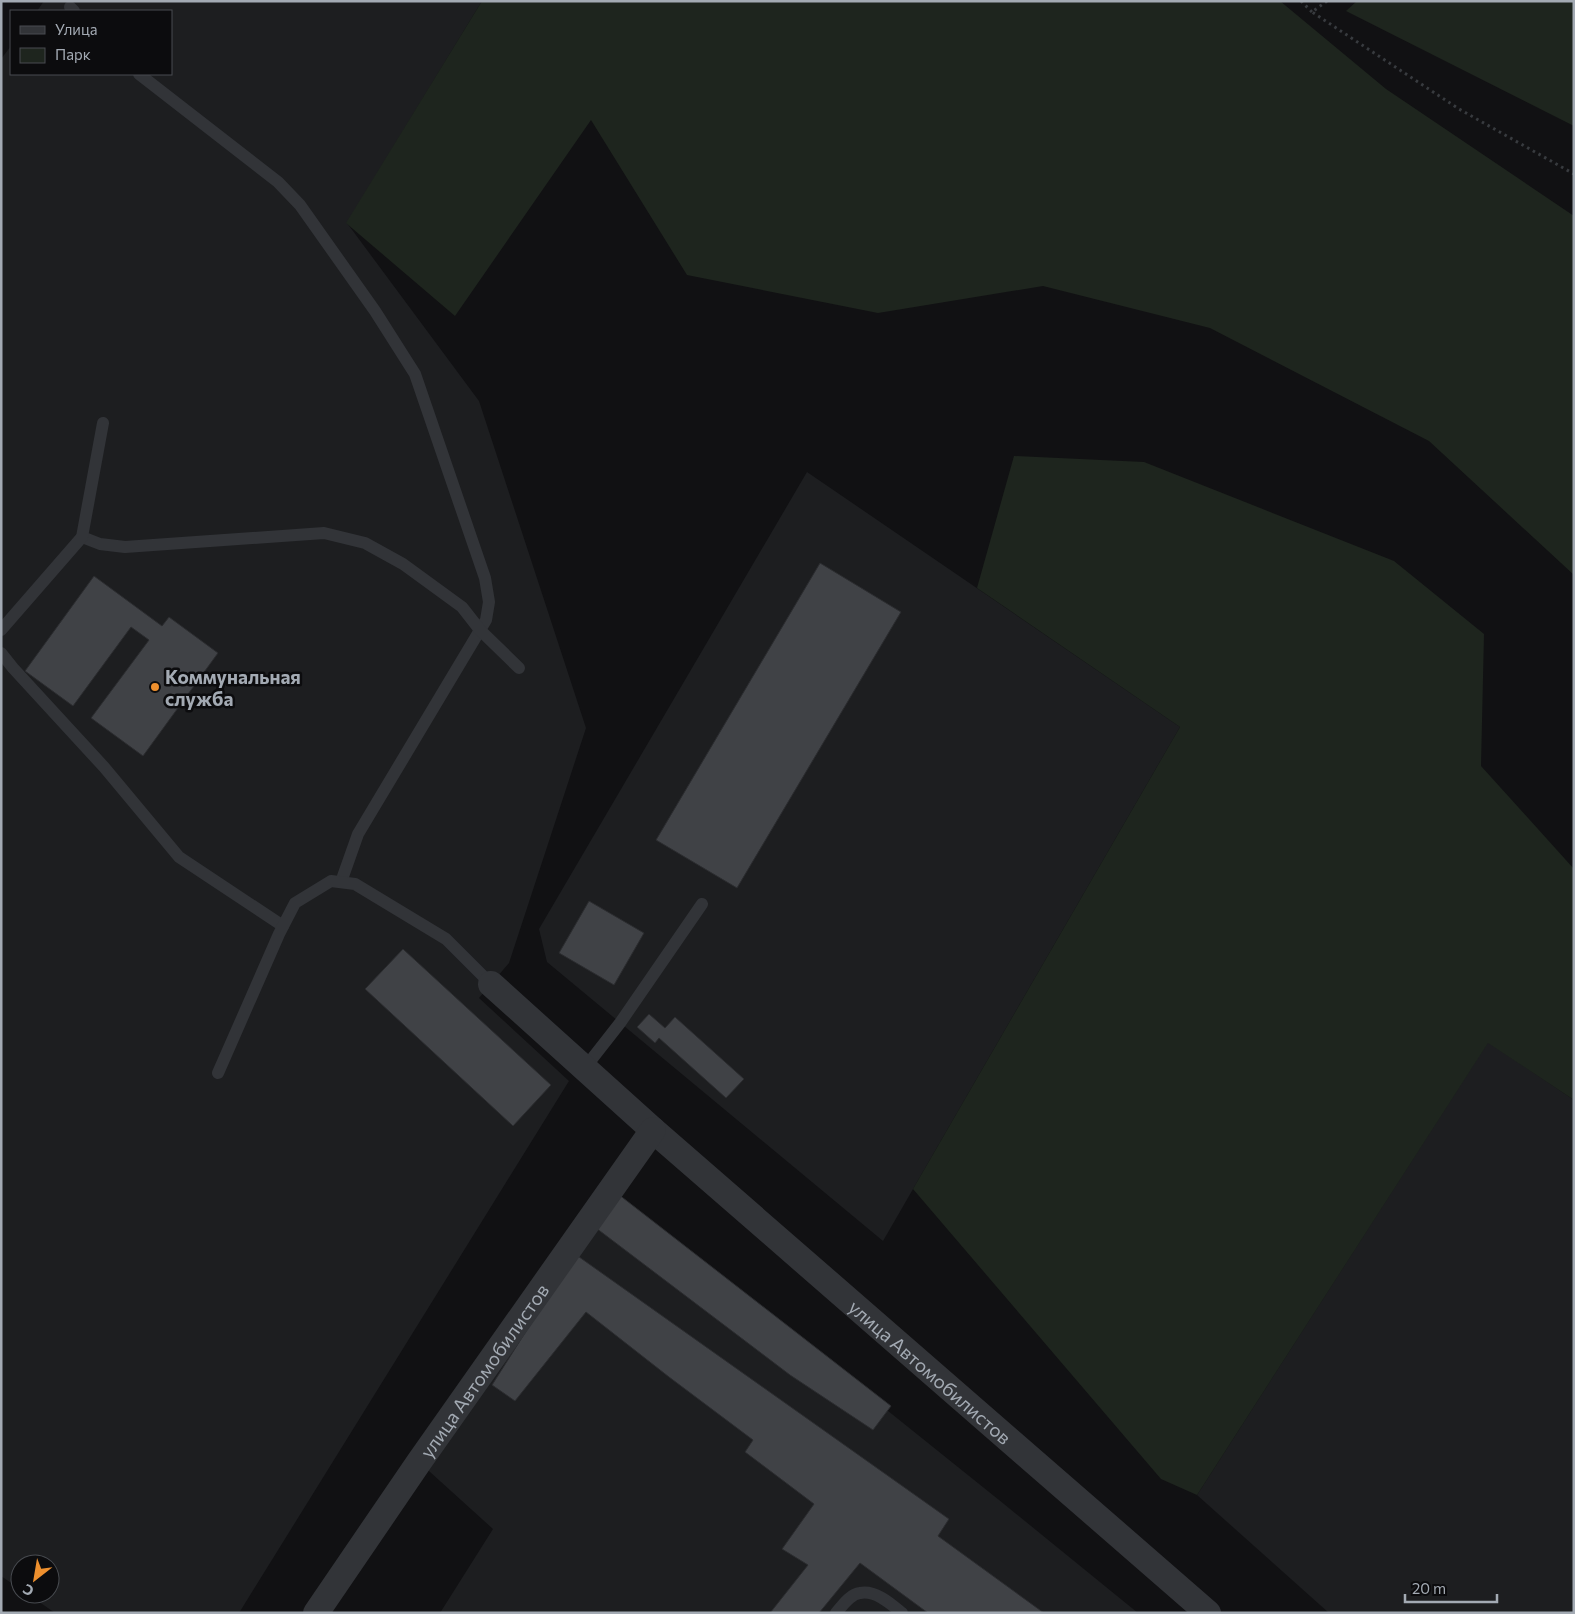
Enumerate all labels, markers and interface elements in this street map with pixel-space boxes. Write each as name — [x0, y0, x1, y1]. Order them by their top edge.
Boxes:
legend — [10, 10, 172, 75]
text: Улица — [55, 20, 97, 38]
text: Парк — [55, 45, 91, 63]
place label: Коммунальная служба — [165, 665, 301, 710]
marker: Коммунальная служба — [149, 681, 161, 693]
street label: улица Автомобилистов — [414, 1279, 553, 1462]
street label: улица Автомобилистов — [845, 1295, 1016, 1448]
north arrow — [10, 1554, 60, 1604]
scale bar — [1405, 1572, 1498, 1604]
text: 20 m — [1412, 1579, 1446, 1597]
text: С — [20, 1581, 37, 1600]

